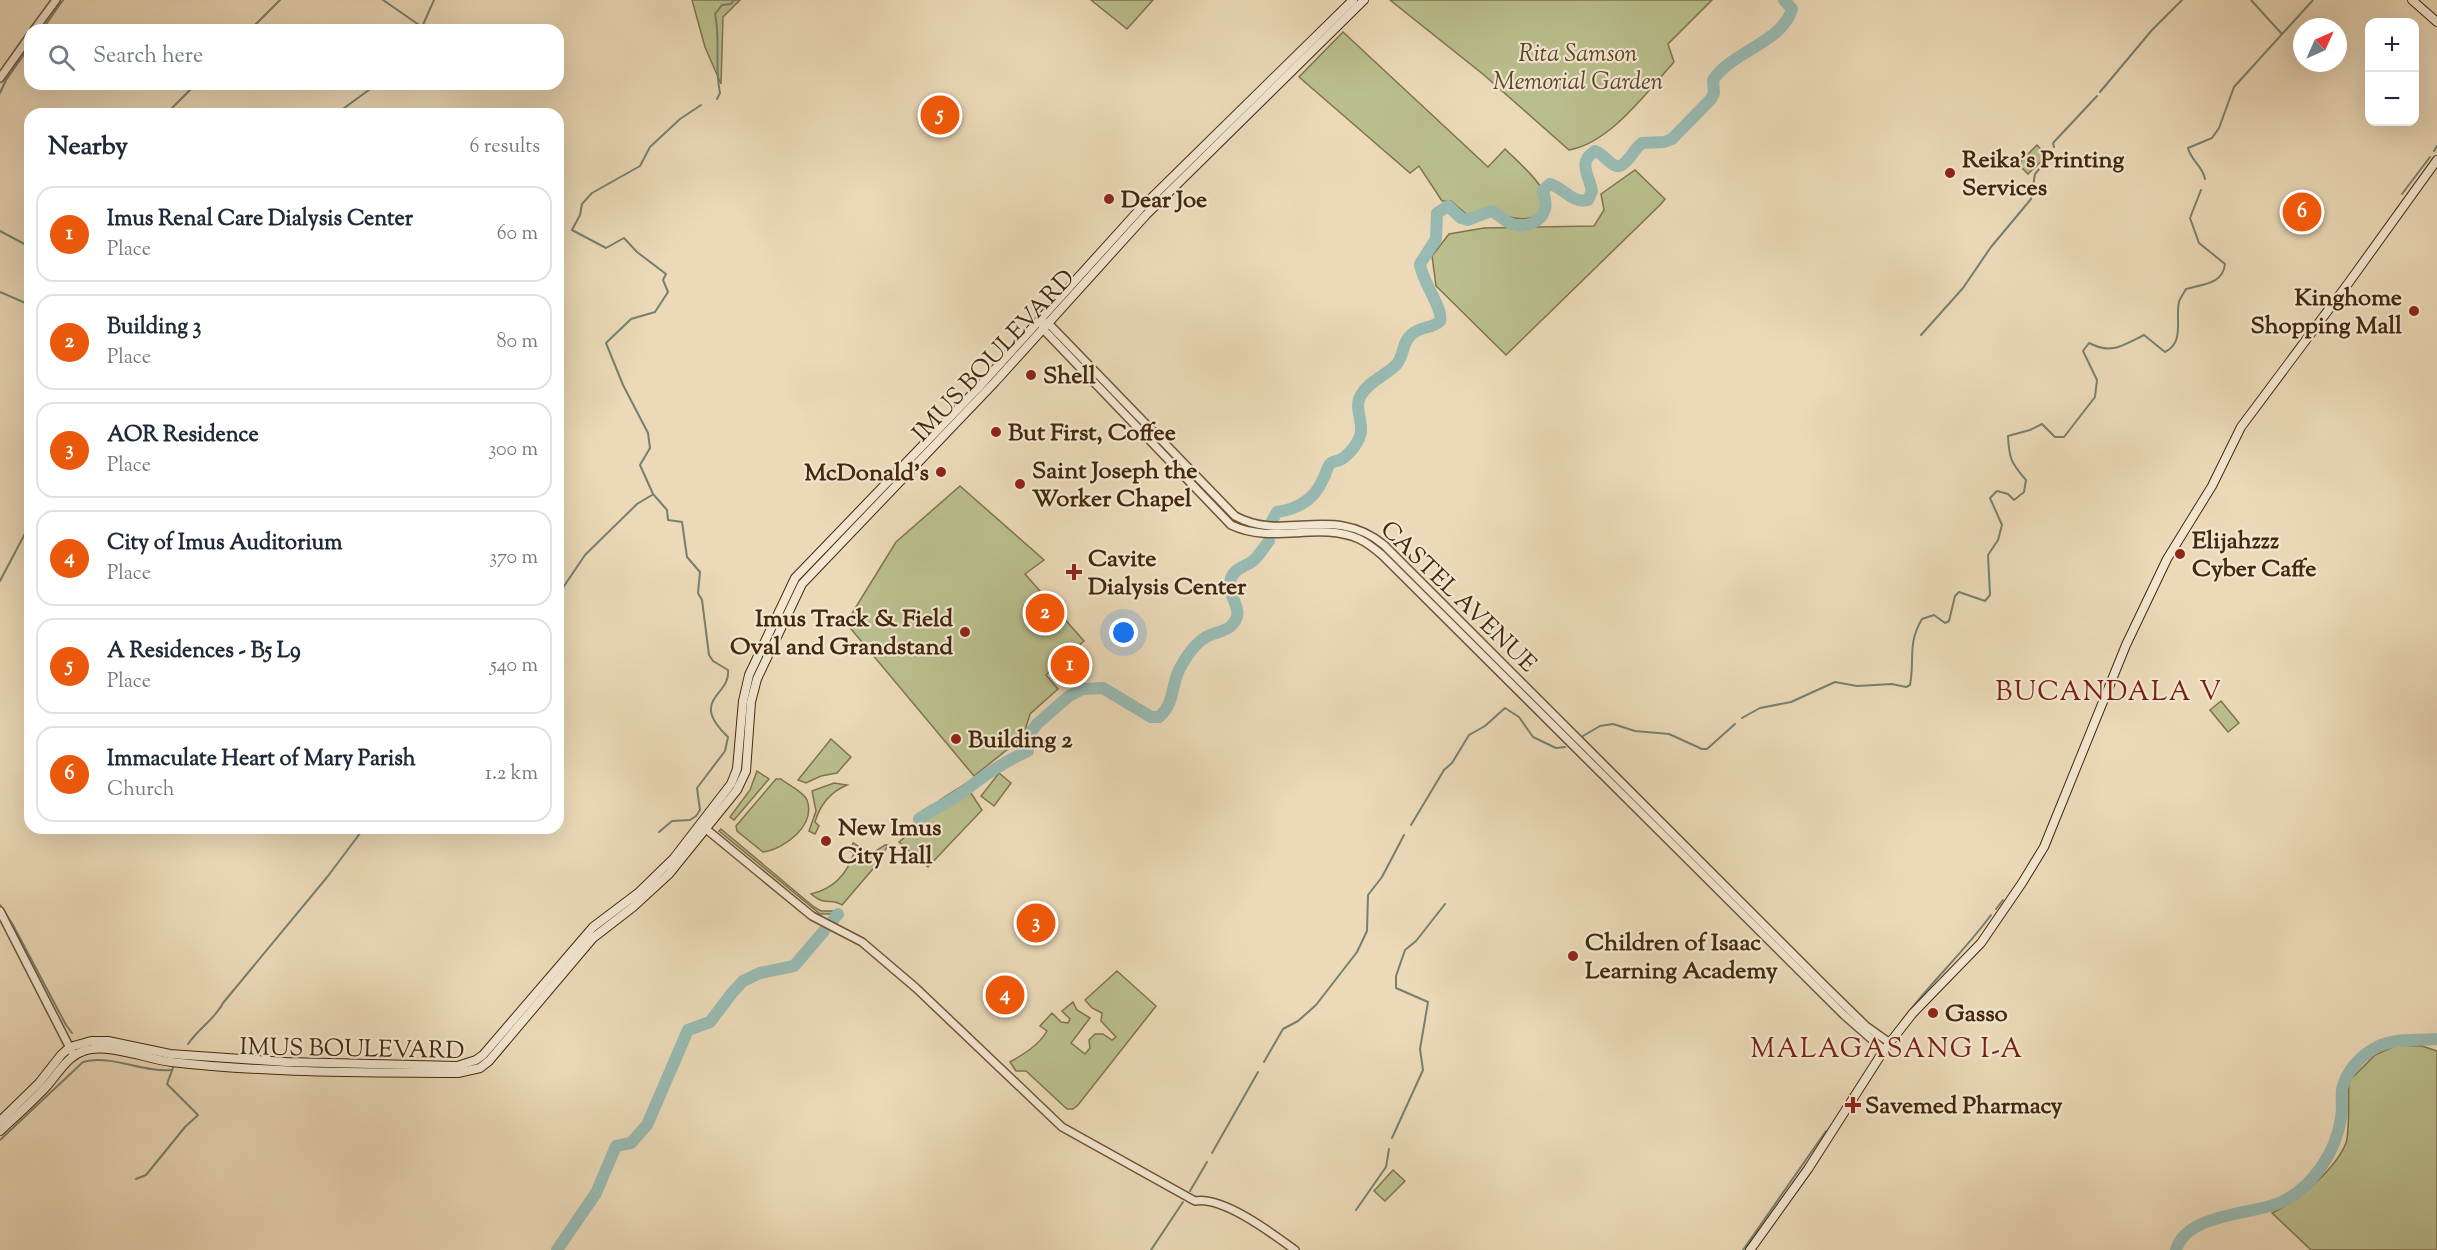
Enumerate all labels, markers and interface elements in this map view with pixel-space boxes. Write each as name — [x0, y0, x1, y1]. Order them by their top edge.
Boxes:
north arrow — [2293, 18, 2347, 72]
map controls — [2365, 18, 2419, 126]
button: + — [2365, 18, 2419, 72]
search box — [24, 24, 564, 90]
park label: Rita Samson Memorial Garden — [1493, 38, 1664, 100]
icon: search — [45, 41, 78, 74]
text: Search here — [93, 41, 203, 73]
button: − — [2365, 72, 2419, 126]
pin: 5 — [920, 92, 960, 138]
text: Nearby — [48, 129, 128, 166]
text: 6 results — [470, 133, 540, 162]
place label: Reika's Printing Services — [1962, 144, 2124, 206]
marker: Reika's Printing Services — [1943, 166, 1957, 180]
place label: Dear Joe — [1121, 184, 1207, 218]
pin: 6 — [2282, 190, 2322, 234]
marker: Dear Joe — [1102, 192, 1116, 206]
text: Imus Renal Care Dialysis Center — [107, 204, 413, 236]
text: 1 — [66, 220, 73, 249]
text: 60 m — [497, 220, 538, 249]
text: Place — [107, 236, 151, 265]
street label: IMUS BOULEVARD — [905, 263, 1084, 450]
place label: Kinghome Shopping Mall — [2250, 282, 2402, 344]
marker: Kinghome Shopping Mall — [2407, 304, 2421, 318]
text: Building 3 — [107, 312, 201, 344]
text: 2 — [65, 328, 74, 357]
text: 80 m — [497, 328, 538, 357]
text: Place — [107, 344, 151, 373]
place label: Shell — [1043, 360, 1096, 394]
marker: Shell — [1024, 368, 1038, 382]
place label: But First, Coffee — [1008, 417, 1176, 451]
text: AOR Residence — [107, 420, 259, 452]
marker: But First, Coffee — [989, 425, 1003, 439]
text: 3 — [65, 436, 74, 465]
text: 300 m — [488, 436, 538, 465]
text: Place — [107, 452, 151, 481]
place label: Saint Joseph the Worker Chapel — [1032, 455, 1198, 517]
place label: McDonald's — [804, 457, 929, 491]
marker: McDonald's — [934, 465, 948, 479]
marker: Saint Joseph the Worker Chapel — [1013, 477, 1027, 491]
street label: CASTEL AVENUE — [1372, 514, 1544, 682]
place label: Elijahzzz Cyber Caffe — [2192, 525, 2317, 587]
text: City of Imus Auditorium — [107, 528, 342, 560]
place label: Cavite Dialysis Center — [1088, 543, 1247, 605]
text: 4 — [64, 544, 75, 573]
text: 370 m — [489, 544, 538, 573]
marker: Elijahzzz Cyber Caffe — [2173, 547, 2187, 561]
text: Place — [107, 560, 151, 589]
marker: Cavite Dialysis Center — [1065, 563, 1083, 581]
pin: 2 — [1026, 590, 1064, 636]
place label: Imus Track & Field Oval and Grandstand — [730, 603, 953, 665]
your location — [1109, 618, 1138, 647]
marker: Imus Track & Field Oval and Grandstand — [958, 625, 972, 639]
text: A Residences - B5 L9 — [107, 636, 301, 668]
pin: 1 — [1050, 642, 1090, 688]
text: 5 — [66, 652, 73, 681]
text: 540 m — [490, 652, 538, 681]
text: Place — [107, 668, 151, 697]
district label: BUCANDALA V — [1995, 674, 2223, 713]
place label: Building 2 — [968, 724, 1073, 758]
marker: Building 2 — [949, 732, 963, 746]
text: Immaculate Heart of Mary Parish — [107, 744, 416, 776]
text: 6 — [65, 760, 74, 789]
text: 1.2 km — [485, 760, 538, 789]
text: Church — [107, 776, 174, 805]
place label: New Imus City Hall — [838, 812, 941, 874]
marker: New Imus City Hall — [819, 834, 833, 848]
pin: 3 — [1016, 900, 1056, 946]
place label: Children of Isaac Learning Academy — [1585, 927, 1778, 989]
marker: Children of Isaac Learning Academy — [1566, 949, 1580, 963]
pin: 4 — [986, 972, 1024, 1018]
place label: Gasso — [1945, 998, 2008, 1032]
marker: Gasso — [1926, 1006, 1940, 1020]
street label: IMUS BOULEVARD — [239, 1031, 465, 1069]
district label: MALAGASANG I-A — [1750, 1031, 2024, 1070]
place label: Savemed Pharmacy — [1865, 1090, 2063, 1124]
marker: Savemed Pharmacy — [1846, 1098, 1860, 1112]

